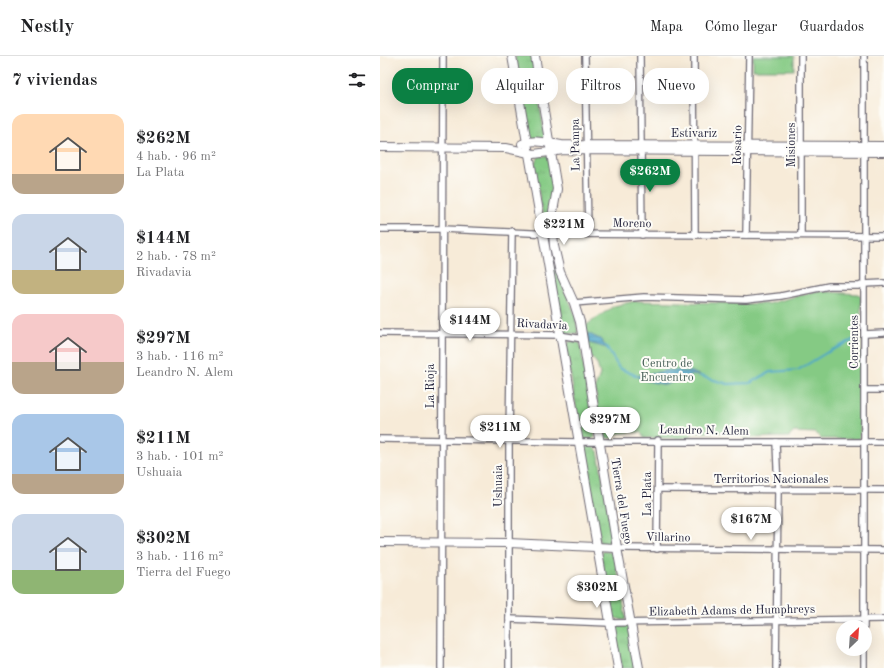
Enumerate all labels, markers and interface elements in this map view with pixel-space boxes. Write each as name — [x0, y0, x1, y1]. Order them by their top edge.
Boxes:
text: Nestly — [20, 18, 74, 37]
text: Mapa — [650, 20, 683, 34]
text: Cómo llegar — [705, 20, 777, 34]
text: Guardados — [799, 20, 864, 34]
chip: Comprar — [392, 68, 473, 104]
chip: Alquilar — [481, 68, 558, 104]
chip: Filtros — [566, 68, 635, 104]
chip: Nuevo — [643, 68, 709, 104]
icon: filters — [346, 69, 368, 91]
text: 7 viviendas — [12, 72, 97, 89]
street label: La Pampa — [570, 119, 582, 171]
street label: Misiones — [786, 123, 798, 167]
street label: Rosario — [732, 125, 744, 165]
street label: Estivariz — [671, 128, 717, 140]
icon: home — [44, 130, 92, 178]
text: $262M — [136, 130, 191, 147]
text: 4 hab. · 96 m² — [136, 150, 216, 163]
pin: $262M — [622, 159, 678, 193]
text: $262M — [629, 165, 671, 178]
text: La Plata — [136, 166, 185, 179]
pin: $221M — [536, 212, 592, 246]
text: $221M — [543, 218, 585, 231]
street label: Moreno — [612, 218, 652, 230]
icon: home — [44, 230, 92, 278]
text: $144M — [136, 230, 191, 247]
text: 2 hab. · 78 m² — [136, 250, 216, 263]
text: Rivadavia — [136, 266, 191, 279]
pin: $144M — [442, 308, 498, 342]
text: $144M — [449, 314, 491, 327]
street label: Corrientes — [849, 315, 861, 369]
street label: Rivadavia — [516, 318, 568, 332]
icon: home — [44, 330, 92, 378]
text: $297M — [136, 330, 191, 347]
text: 3 hab. · 116 m² — [136, 350, 223, 363]
park label: Centro de Encuentro — [640, 358, 694, 384]
street label: La Rioja — [425, 363, 437, 408]
text: Leandro N. Alem — [136, 366, 233, 379]
pin: $297M — [582, 407, 638, 441]
text: $297M — [589, 413, 631, 426]
pin: $211M — [472, 415, 528, 449]
text: $211M — [479, 421, 521, 434]
street label: Leandro N. Alem — [659, 424, 749, 438]
icon: home — [44, 430, 92, 478]
text: $211M — [136, 430, 191, 447]
text: 3 hab. · 101 m² — [136, 450, 223, 463]
street label: Tierra del Fuego — [608, 457, 634, 545]
street label: Ushuaia — [493, 465, 505, 507]
text: Ushuaia — [136, 466, 182, 479]
street label: La Plata — [642, 472, 654, 516]
street label: Territorios Nacionales — [713, 474, 829, 486]
pin: $167M — [723, 507, 779, 541]
text: $167M — [730, 513, 772, 526]
icon: home — [44, 530, 92, 578]
text: $302M — [136, 530, 191, 547]
street label: Villarino — [645, 532, 691, 544]
text: 3 hab. · 116 m² — [136, 550, 223, 563]
text: Tierra del Fuego — [136, 566, 231, 579]
pin: $302M — [569, 575, 625, 609]
text: $302M — [576, 581, 618, 594]
street label: Elizabeth Adams de Humphreys — [649, 604, 815, 618]
north arrow — [836, 620, 872, 656]
map controls — [836, 620, 872, 656]

